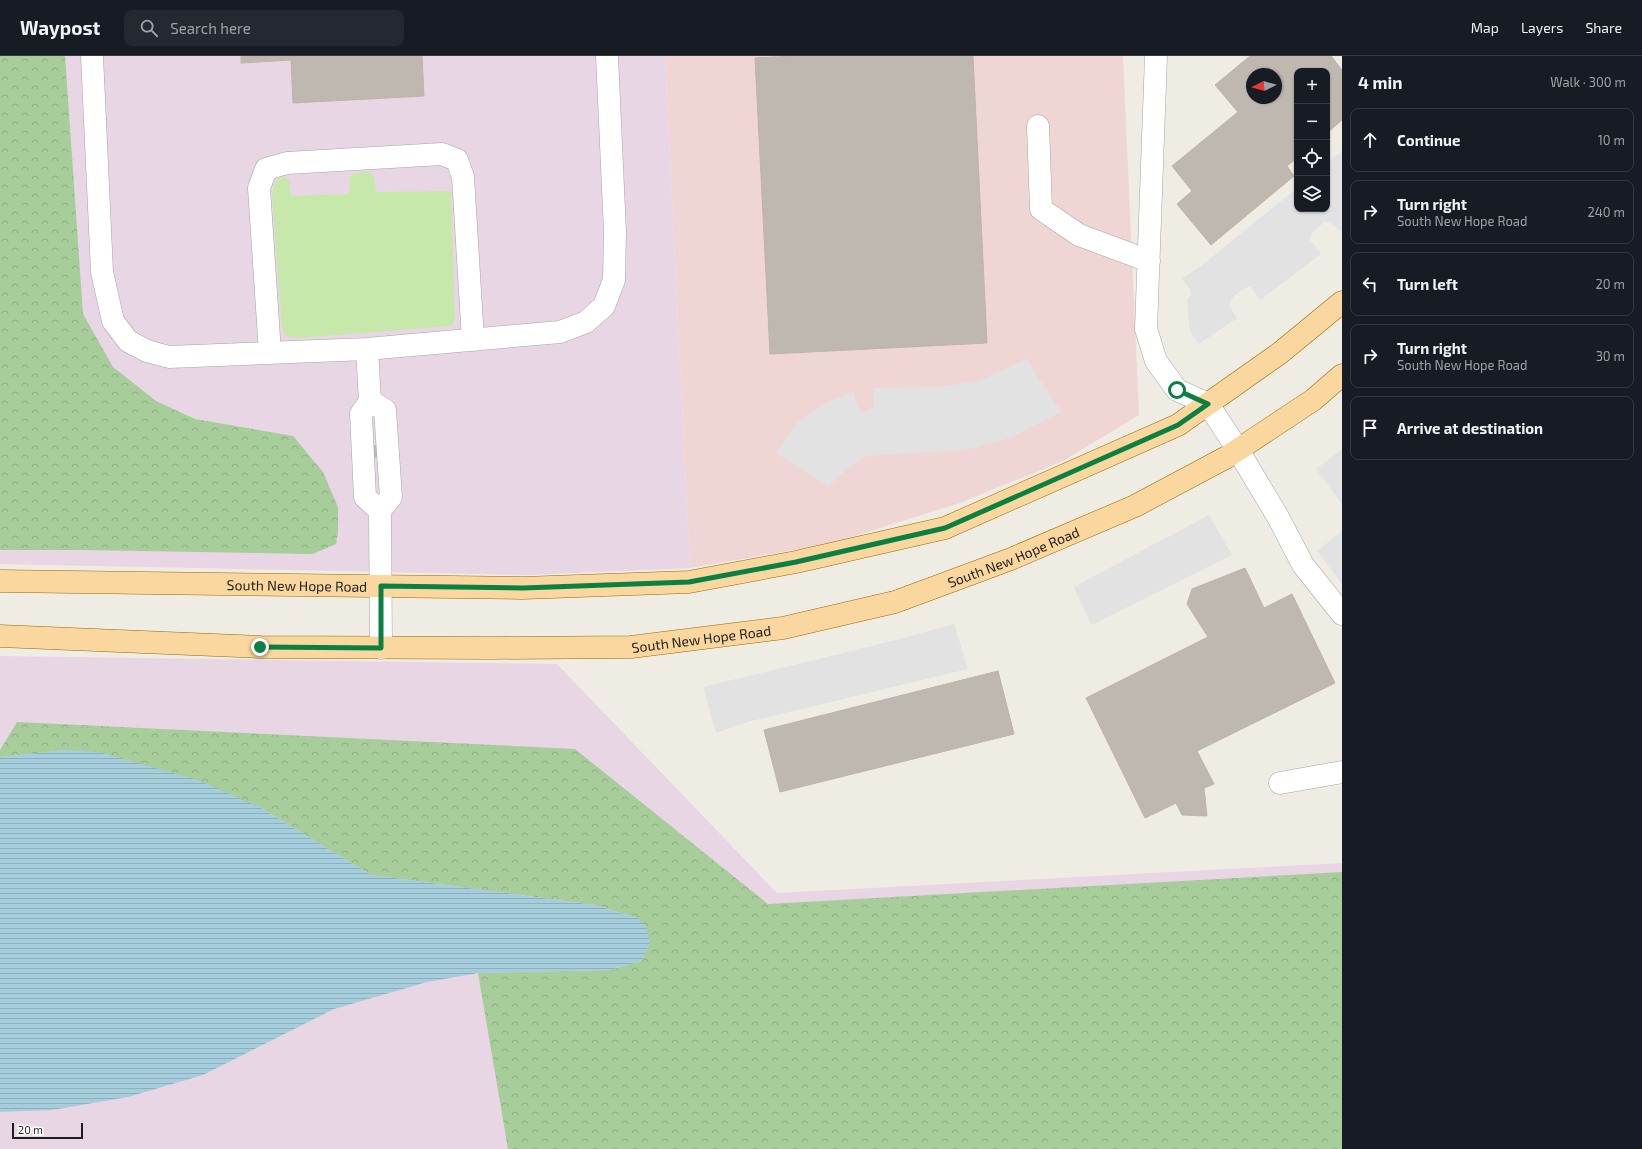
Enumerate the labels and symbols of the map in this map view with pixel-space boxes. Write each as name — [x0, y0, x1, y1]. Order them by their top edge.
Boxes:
north arrow — [1246, 68, 1282, 104]
route start — [1168, 381, 1186, 399]
street label: South New Hope Road — [945, 522, 1082, 590]
street label: South New Hope Road — [227, 576, 367, 594]
street label: South New Hope Road — [630, 621, 772, 655]
route end — [251, 638, 269, 656]
scale bar — [12, 1121, 83, 1140]

